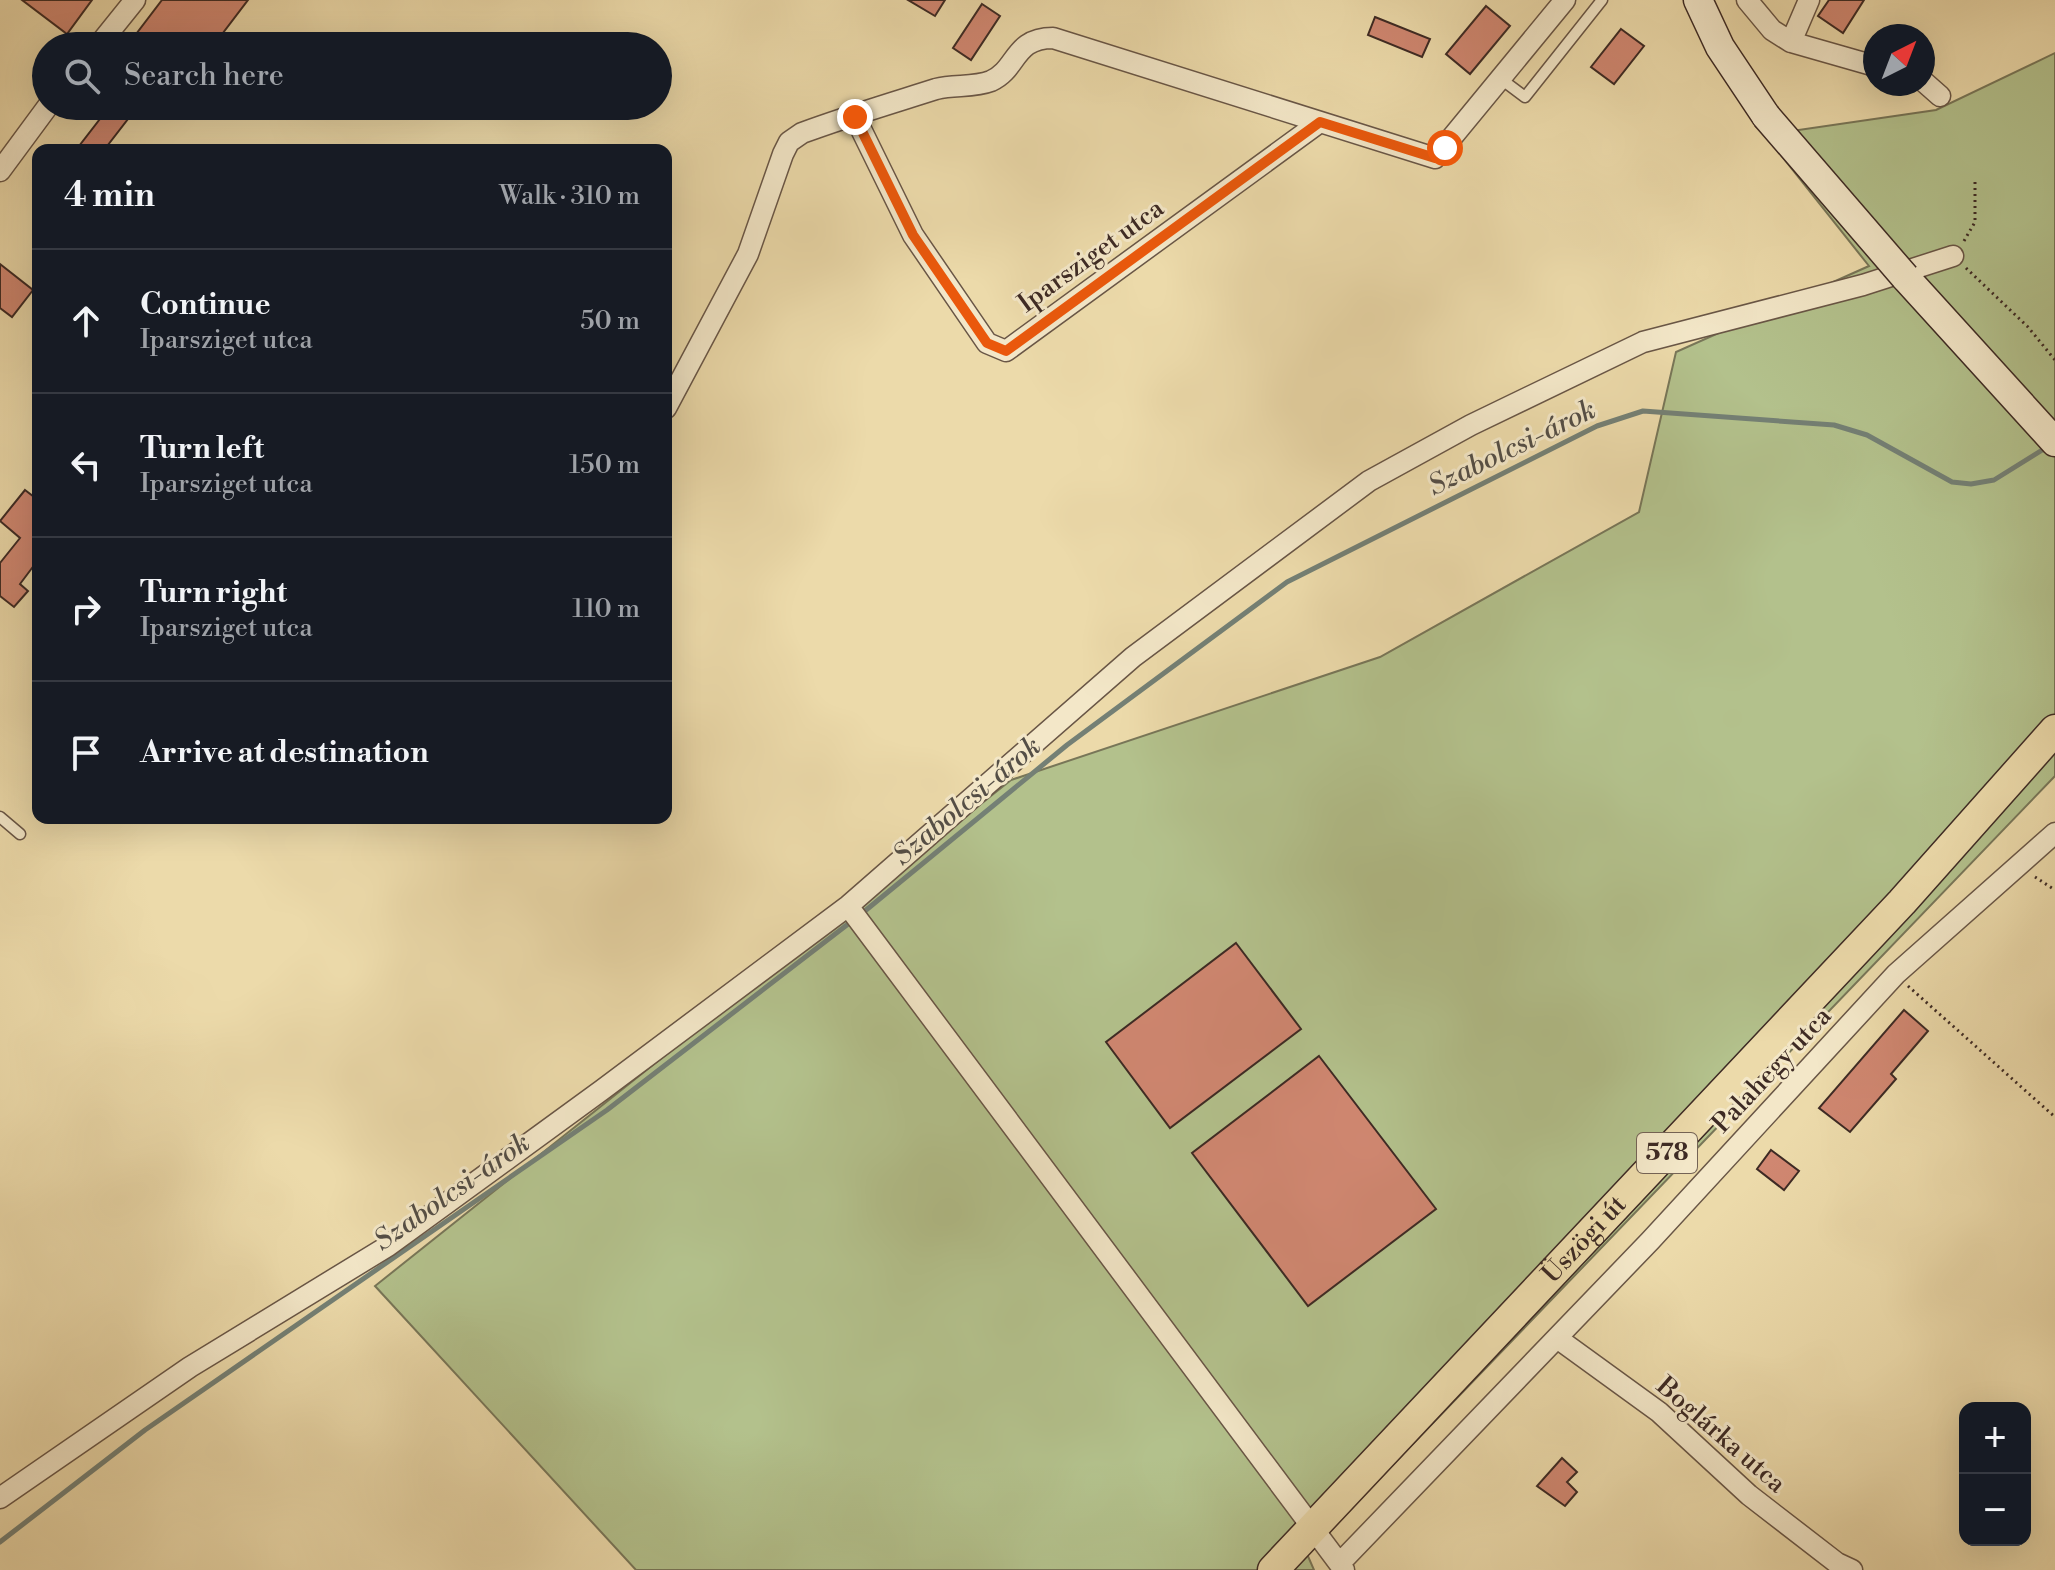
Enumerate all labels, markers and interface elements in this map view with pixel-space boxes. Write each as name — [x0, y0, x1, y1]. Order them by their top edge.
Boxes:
north arrow — [1863, 24, 1935, 96]
search box — [32, 32, 672, 120]
icon: search — [60, 54, 104, 98]
text: Search here — [124, 57, 284, 95]
route end — [837, 99, 873, 135]
route start — [1427, 130, 1463, 166]
text: 4 min — [64, 175, 155, 217]
text: Walk · 310 m — [499, 180, 640, 212]
street label: Iparsziget utca — [1012, 192, 1171, 320]
text: Continue — [140, 286, 271, 324]
icon: ahead — [64, 299, 108, 343]
text: 50 m — [580, 305, 640, 337]
text: Iparsziget utca — [140, 324, 313, 356]
water label: Szabolcsi-árok — [1422, 392, 1602, 504]
text: Turn left — [140, 430, 264, 468]
icon: left — [64, 443, 108, 487]
text: 150 m — [569, 449, 640, 481]
text: Iparsziget utca — [140, 468, 313, 500]
text: Turn right — [140, 574, 287, 612]
icon: right — [64, 587, 108, 631]
text: 110 m — [572, 593, 640, 625]
text: Iparsziget utca — [140, 612, 313, 644]
water label: Szabolcsi-árok — [886, 729, 1048, 873]
icon: arrive — [64, 731, 108, 775]
text: Arrive at destination — [140, 734, 429, 772]
street label: Palahegy utca — [1706, 1000, 1839, 1140]
water label: Szabolcsi-árok — [367, 1125, 537, 1259]
road number: 578 — [1637, 1133, 1697, 1173]
street label: Üszögi út — [1535, 1189, 1633, 1290]
street label: Boglárka utca — [1649, 1369, 1793, 1500]
map controls — [1959, 1402, 2031, 1546]
button: + — [1959, 1402, 2031, 1474]
button: − — [1959, 1474, 2031, 1546]

